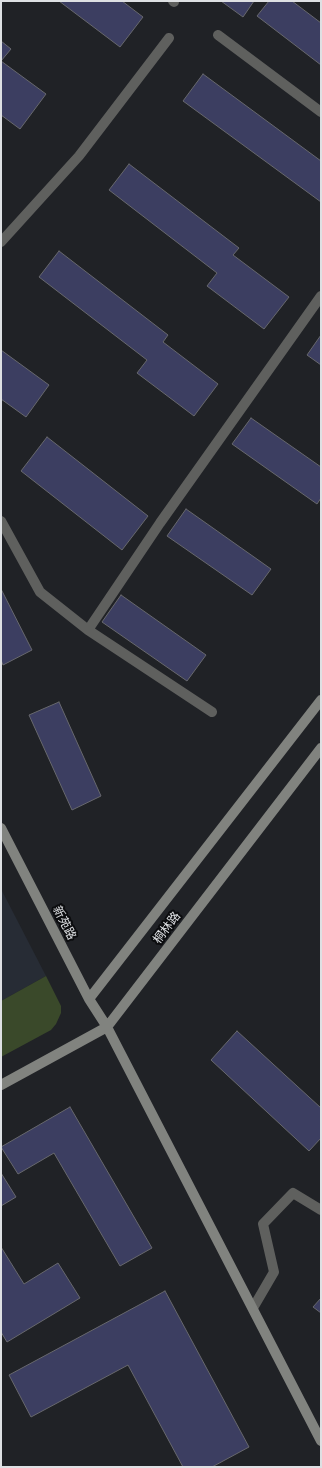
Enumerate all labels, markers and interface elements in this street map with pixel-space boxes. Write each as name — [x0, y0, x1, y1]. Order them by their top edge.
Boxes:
street label: 新苑路 — [49, 904, 79, 942]
street label: 桐林路 — [150, 909, 184, 947]

